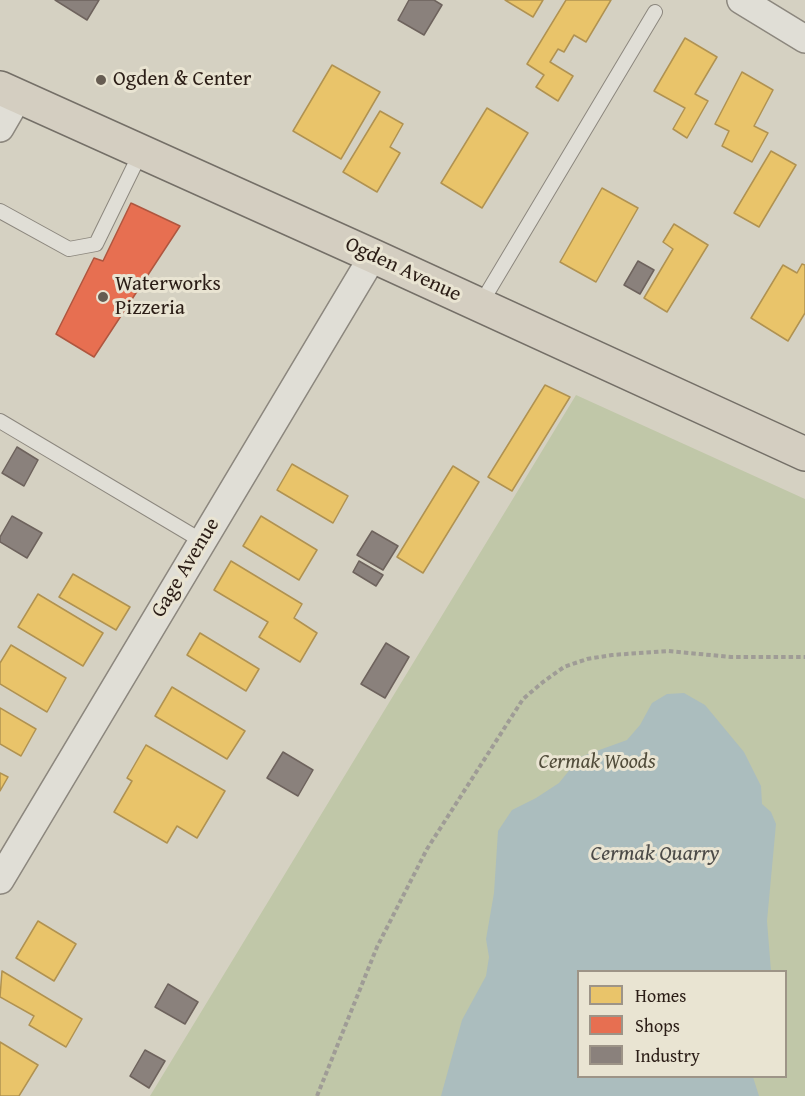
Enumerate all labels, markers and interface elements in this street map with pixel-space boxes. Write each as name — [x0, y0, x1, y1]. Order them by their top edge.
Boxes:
place label: Ogden & Center — [113, 67, 251, 93]
marker: Ogden & Center — [94, 73, 108, 87]
street label: Ogden Avenue — [341, 232, 465, 308]
place label: Waterworks Pizzeria — [115, 272, 221, 322]
marker: Waterworks Pizzeria — [96, 290, 110, 304]
street label: Gage Avenue — [146, 514, 226, 622]
park label: Cermak Woods — [539, 750, 655, 776]
water label: Cermak Quarry — [590, 841, 720, 867]
legend — [577, 970, 787, 1078]
text: Homes — [635, 982, 686, 1009]
text: Shops — [635, 1012, 680, 1039]
text: Industry — [635, 1042, 700, 1069]

